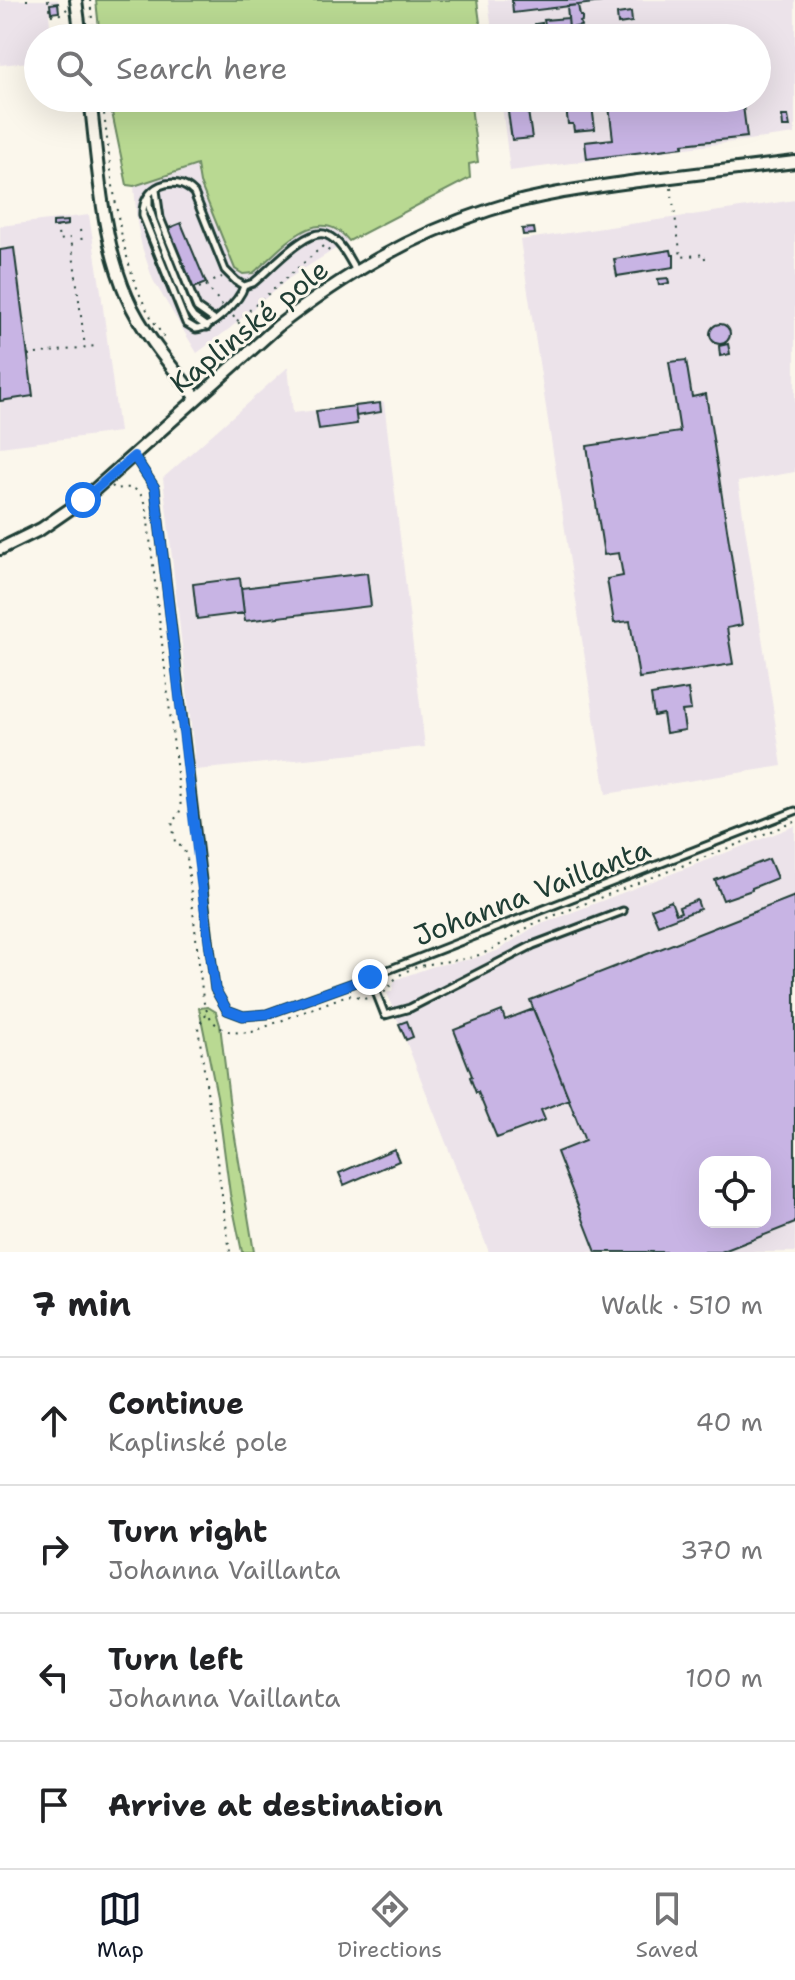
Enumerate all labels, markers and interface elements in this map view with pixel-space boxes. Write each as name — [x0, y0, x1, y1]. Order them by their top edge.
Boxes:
search box — [24, 24, 771, 112]
icon: search — [52, 46, 96, 90]
text: Search here — [116, 48, 287, 89]
street label: Kaplinské pole — [162, 250, 336, 402]
route start — [65, 482, 101, 518]
street label: Johanna Vaillanta — [408, 829, 656, 955]
route end — [352, 959, 388, 995]
map controls — [699, 1156, 771, 1228]
button: locate — [699, 1156, 771, 1228]
text: 7 min — [32, 1281, 131, 1327]
text: Walk · 510 m — [601, 1287, 763, 1322]
text: Continue — [108, 1383, 244, 1424]
icon: ahead — [32, 1399, 76, 1443]
text: 40 m — [696, 1404, 763, 1439]
text: Kaplinské pole — [108, 1424, 288, 1459]
text: Turn right — [108, 1511, 267, 1552]
icon: right — [32, 1527, 76, 1571]
text: 370 m — [680, 1532, 763, 1567]
text: Johanna Vaillanta — [108, 1552, 341, 1587]
text: Turn left — [108, 1639, 243, 1680]
icon: left — [32, 1655, 76, 1699]
text: 100 m — [685, 1660, 763, 1695]
text: Johanna Vaillanta — [108, 1680, 341, 1715]
icon: arrive — [32, 1783, 76, 1827]
text: Arrive at destination — [108, 1785, 443, 1826]
tab: Map — [97, 1887, 144, 1964]
tab: Directions — [337, 1887, 442, 1964]
tab: Saved — [636, 1887, 698, 1964]

